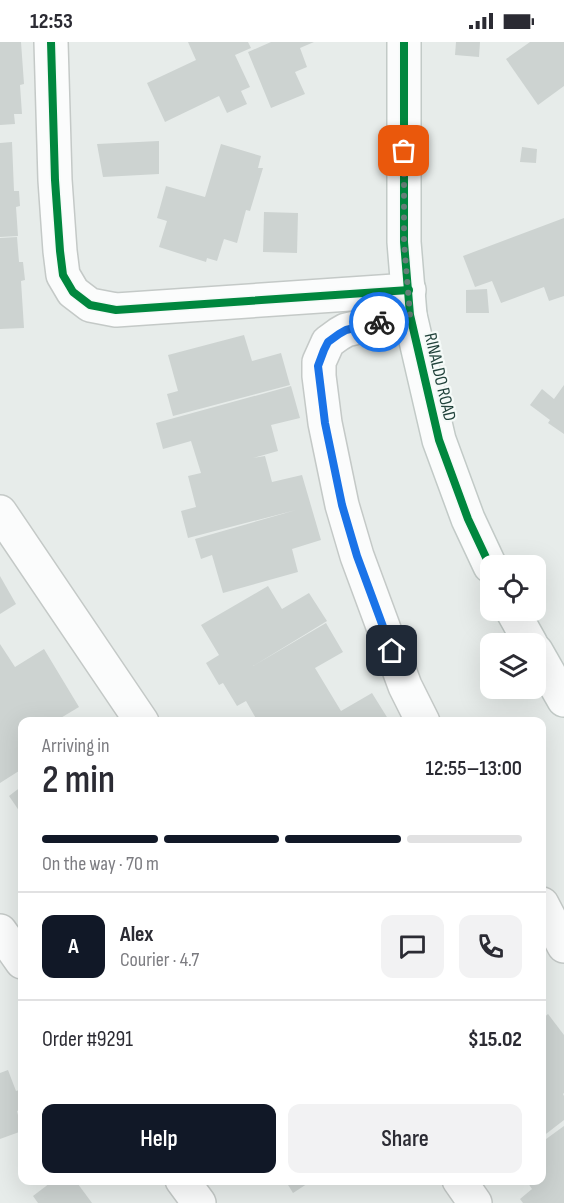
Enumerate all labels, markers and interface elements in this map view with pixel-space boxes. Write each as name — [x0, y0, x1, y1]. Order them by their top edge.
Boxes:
text: 12:53 — [30, 8, 73, 35]
pin — [378, 125, 429, 176]
icon: bag — [387, 134, 420, 167]
courier — [349, 292, 409, 352]
icon: bike — [363, 306, 396, 339]
street label: RINALDO ROAD — [420, 331, 460, 423]
map controls — [480, 555, 546, 699]
button: locate — [480, 555, 546, 621]
pin — [366, 625, 417, 676]
button: layers — [480, 633, 546, 699]
icon: home — [375, 634, 408, 667]
text: Arriving in — [42, 734, 110, 758]
text: 12:55–13:00 — [426, 755, 522, 782]
text: 2 min — [42, 757, 115, 804]
text: On the way · 70 m — [42, 852, 159, 876]
button: chat — [381, 915, 444, 978]
button: phone — [459, 915, 522, 978]
text: Alex — [120, 921, 153, 948]
text: A — [68, 933, 79, 960]
text: Courier · 4.7 — [120, 948, 199, 972]
text: Order #9291 — [42, 1026, 133, 1053]
text: $15.02 — [468, 1026, 522, 1053]
button: Help — [42, 1104, 276, 1173]
button: Share — [288, 1104, 522, 1173]

